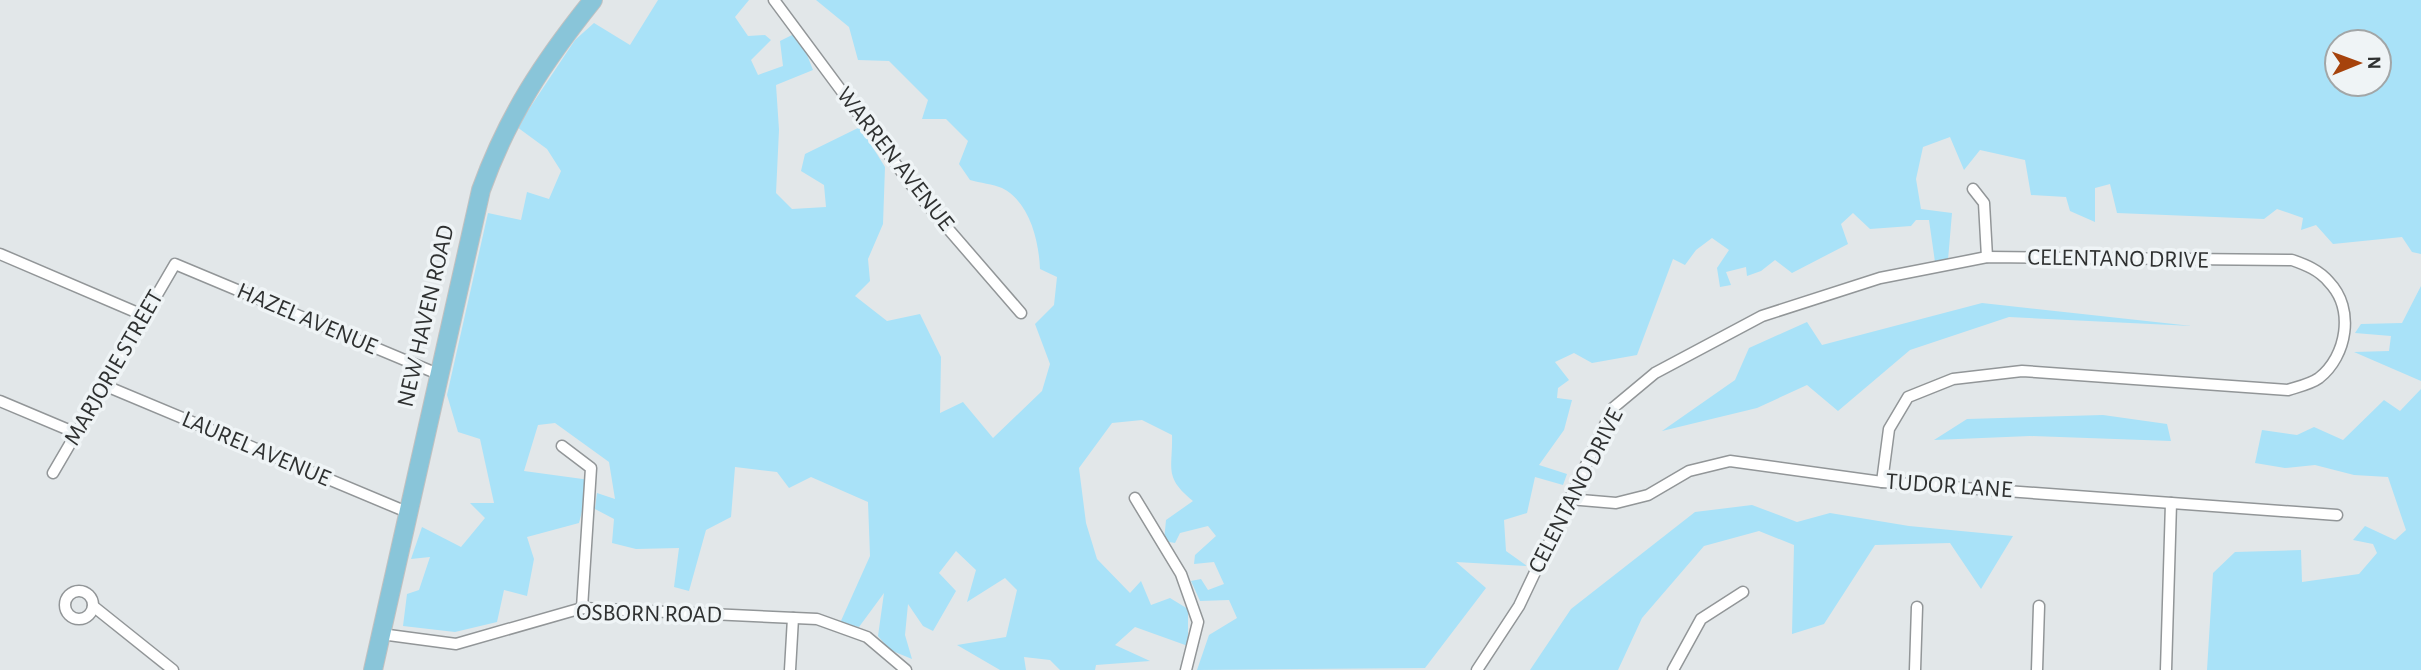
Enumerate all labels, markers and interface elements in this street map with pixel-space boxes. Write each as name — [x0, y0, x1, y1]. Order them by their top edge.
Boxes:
north arrow — [2323, 28, 2393, 98]
text: N — [2364, 56, 2383, 70]
street label: WARREN AVENUE — [832, 83, 959, 236]
street label: NEW HAVEN ROAD — [393, 223, 459, 409]
street label: CELENTANO DRIVE — [2027, 245, 2209, 273]
street label: HAZEL AVENUE — [233, 279, 381, 360]
street label: MARJORIE STREET — [60, 286, 168, 450]
street label: CELENTANO DRIVE — [1524, 404, 1628, 577]
street label: LAUREL AVENUE — [178, 407, 334, 491]
street label: TUDOR LANE — [1885, 470, 2013, 502]
street label: OSBORN ROAD — [576, 601, 722, 627]

